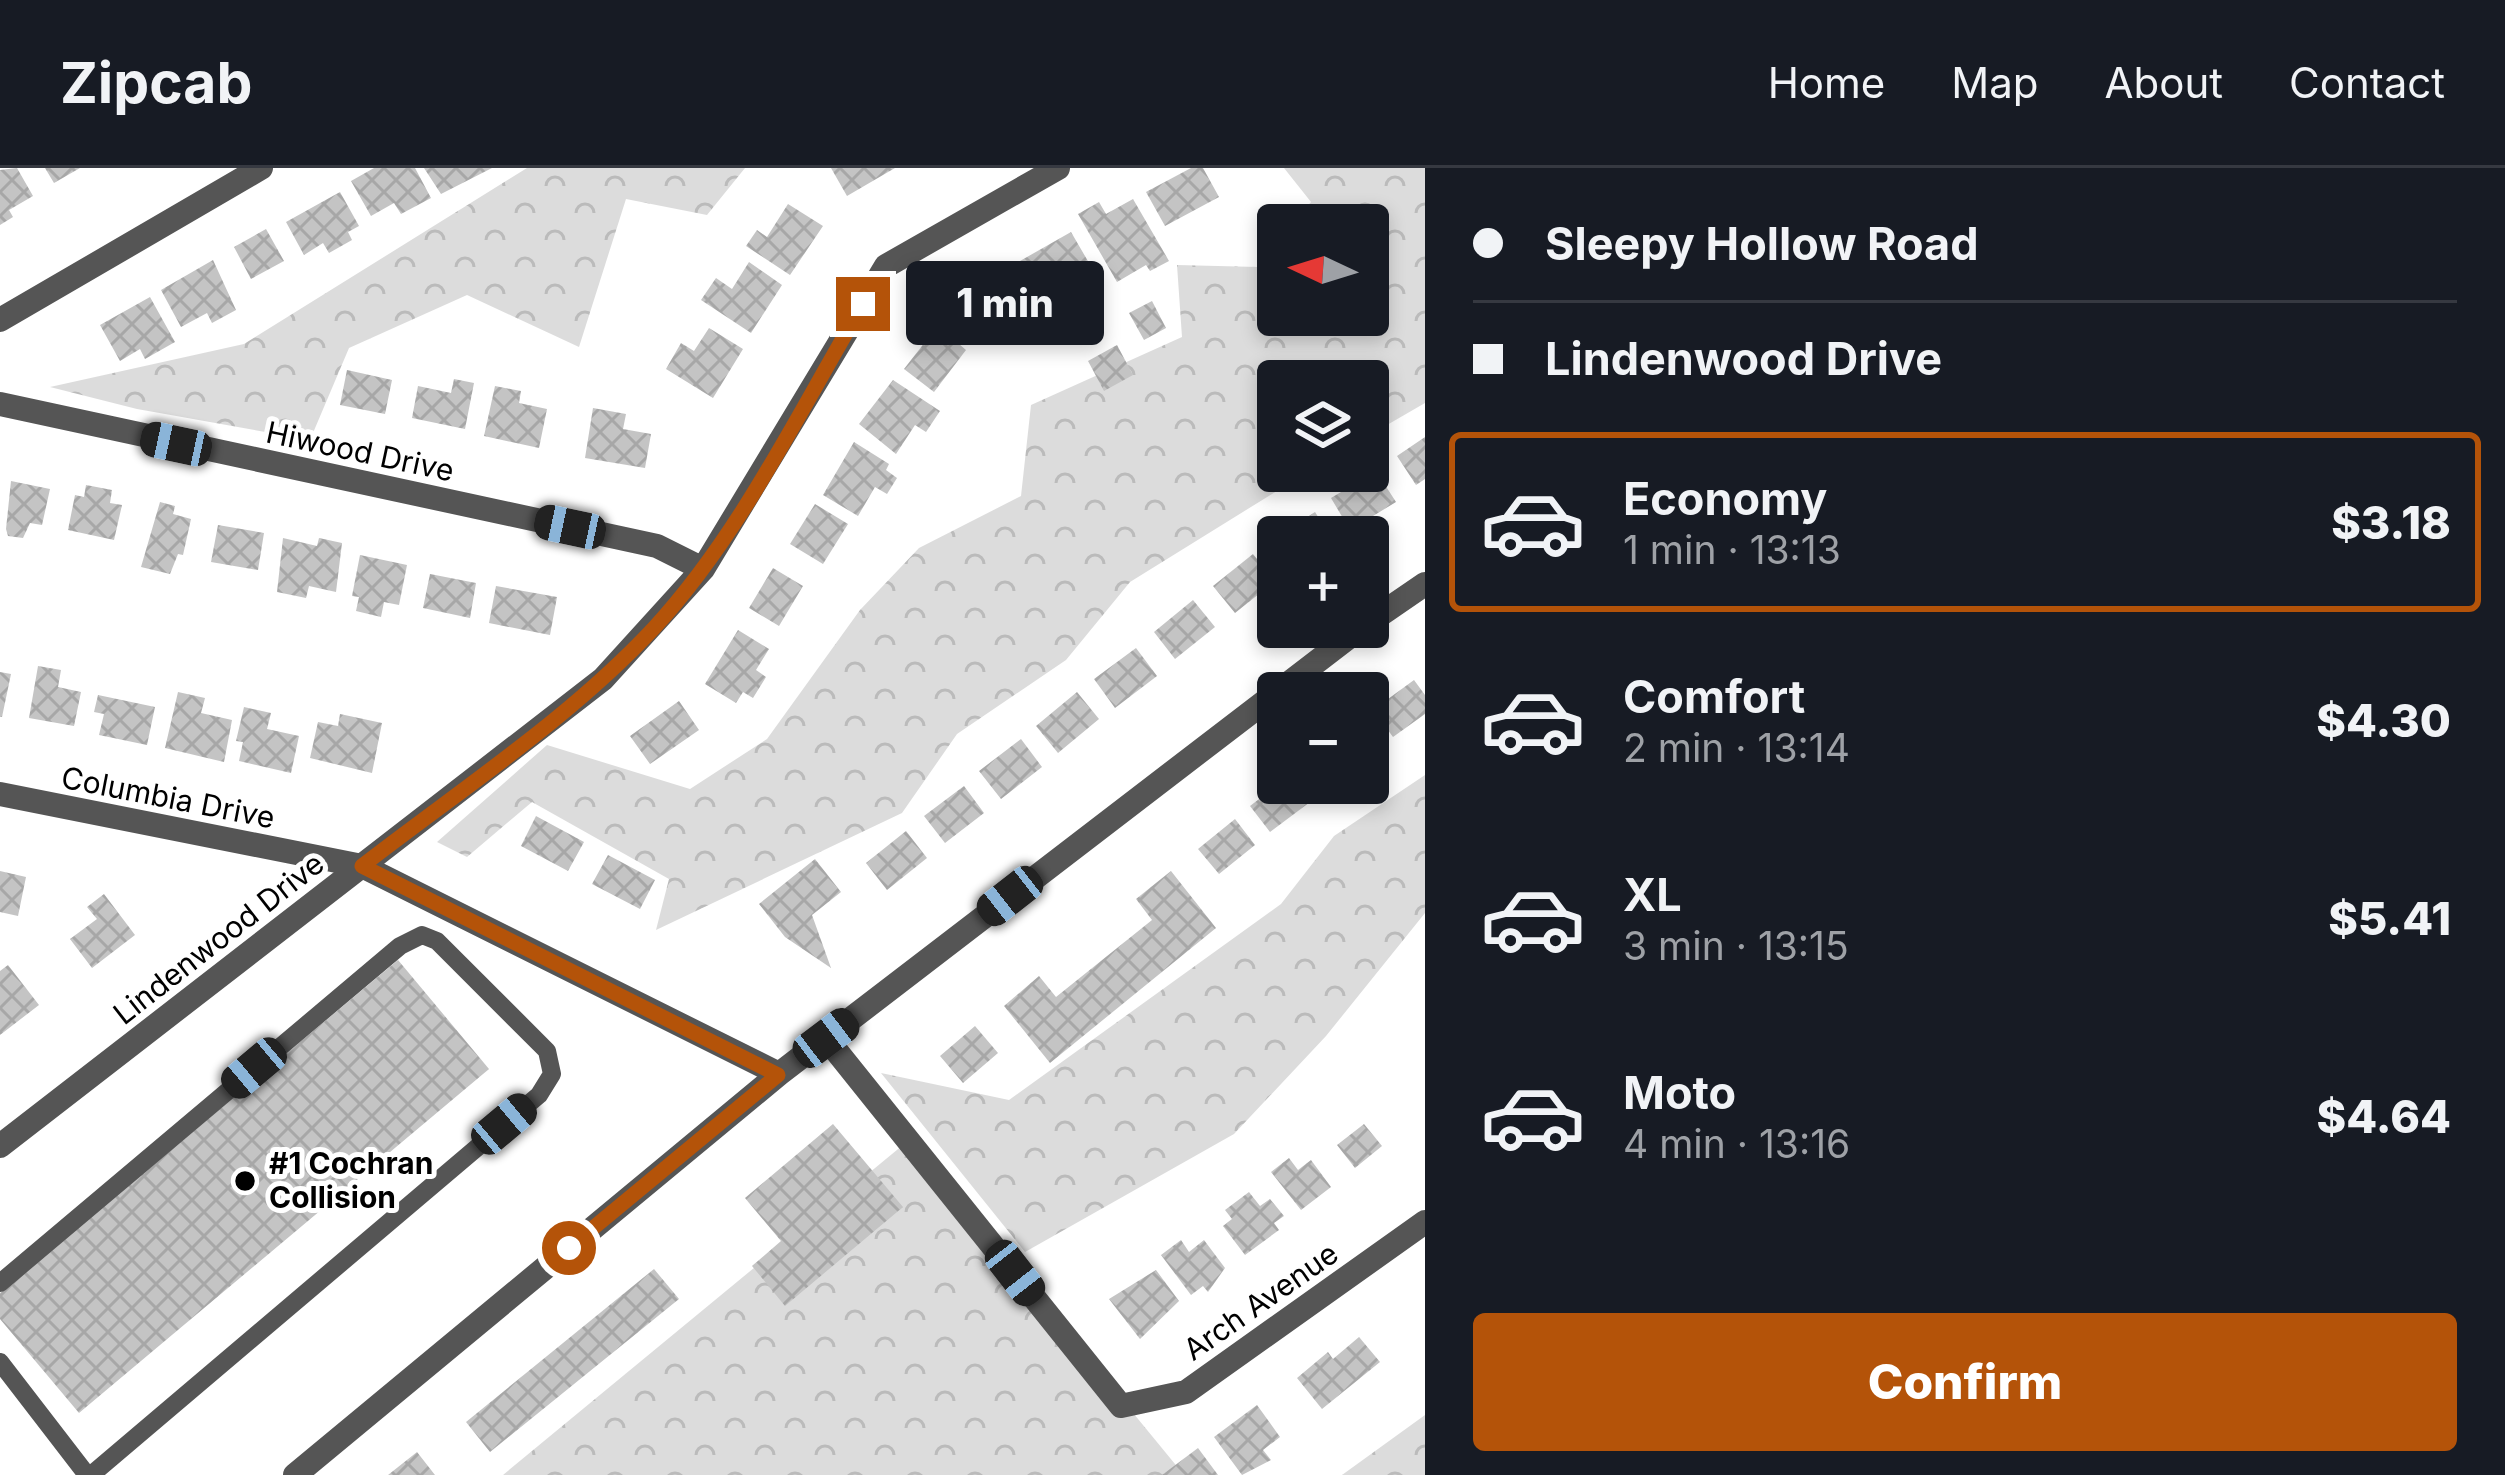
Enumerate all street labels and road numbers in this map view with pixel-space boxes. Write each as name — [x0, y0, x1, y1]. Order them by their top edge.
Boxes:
street label: Hiwood Drive — [263, 414, 457, 488]
street label: Columbia Drive — [58, 759, 278, 835]
street label: Lindenwood Drive — [106, 845, 331, 1031]
street label: Arch Avenue — [1176, 1235, 1345, 1368]

